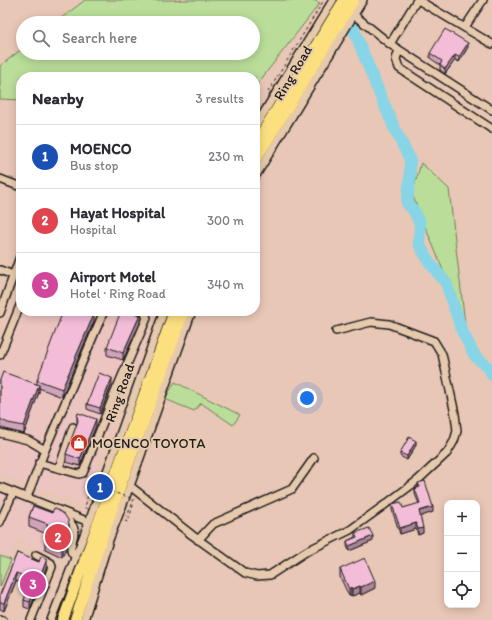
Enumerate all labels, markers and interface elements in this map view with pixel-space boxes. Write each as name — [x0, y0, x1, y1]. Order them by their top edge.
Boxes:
search box — [16, 16, 260, 60]
icon: search — [30, 27, 52, 49]
text: Search here — [62, 29, 137, 47]
street label: Ring Road — [270, 42, 316, 103]
text: Nearby — [32, 88, 84, 108]
text: 3 results — [195, 91, 244, 106]
text: MOENCO — [70, 140, 132, 158]
text: 1 — [42, 149, 48, 164]
text: 230 m — [208, 149, 244, 164]
text: Bus stop — [70, 158, 118, 173]
text: Hayat Hospital — [70, 204, 165, 222]
text: 2 — [42, 213, 48, 228]
text: 300 m — [207, 213, 244, 228]
text: Hospital — [70, 222, 117, 237]
text: Airport Motel — [70, 268, 156, 286]
text: 3 — [41, 277, 49, 292]
text: 340 m — [207, 277, 244, 292]
text: Hotel · Ring Road — [70, 286, 166, 301]
street label: Ring Road — [102, 361, 139, 425]
your location — [297, 388, 317, 408]
shop icon: MOENCO TOYOTA — [69, 433, 89, 453]
place label: MOENCO TOYOTA — [92, 435, 206, 452]
pin: 1 — [87, 472, 113, 502]
map controls — [444, 500, 480, 608]
button: + — [444, 500, 480, 536]
pin: 2 — [45, 522, 71, 552]
button: − — [444, 536, 480, 572]
pin: 3 — [20, 569, 46, 599]
button: locate — [444, 572, 480, 608]

